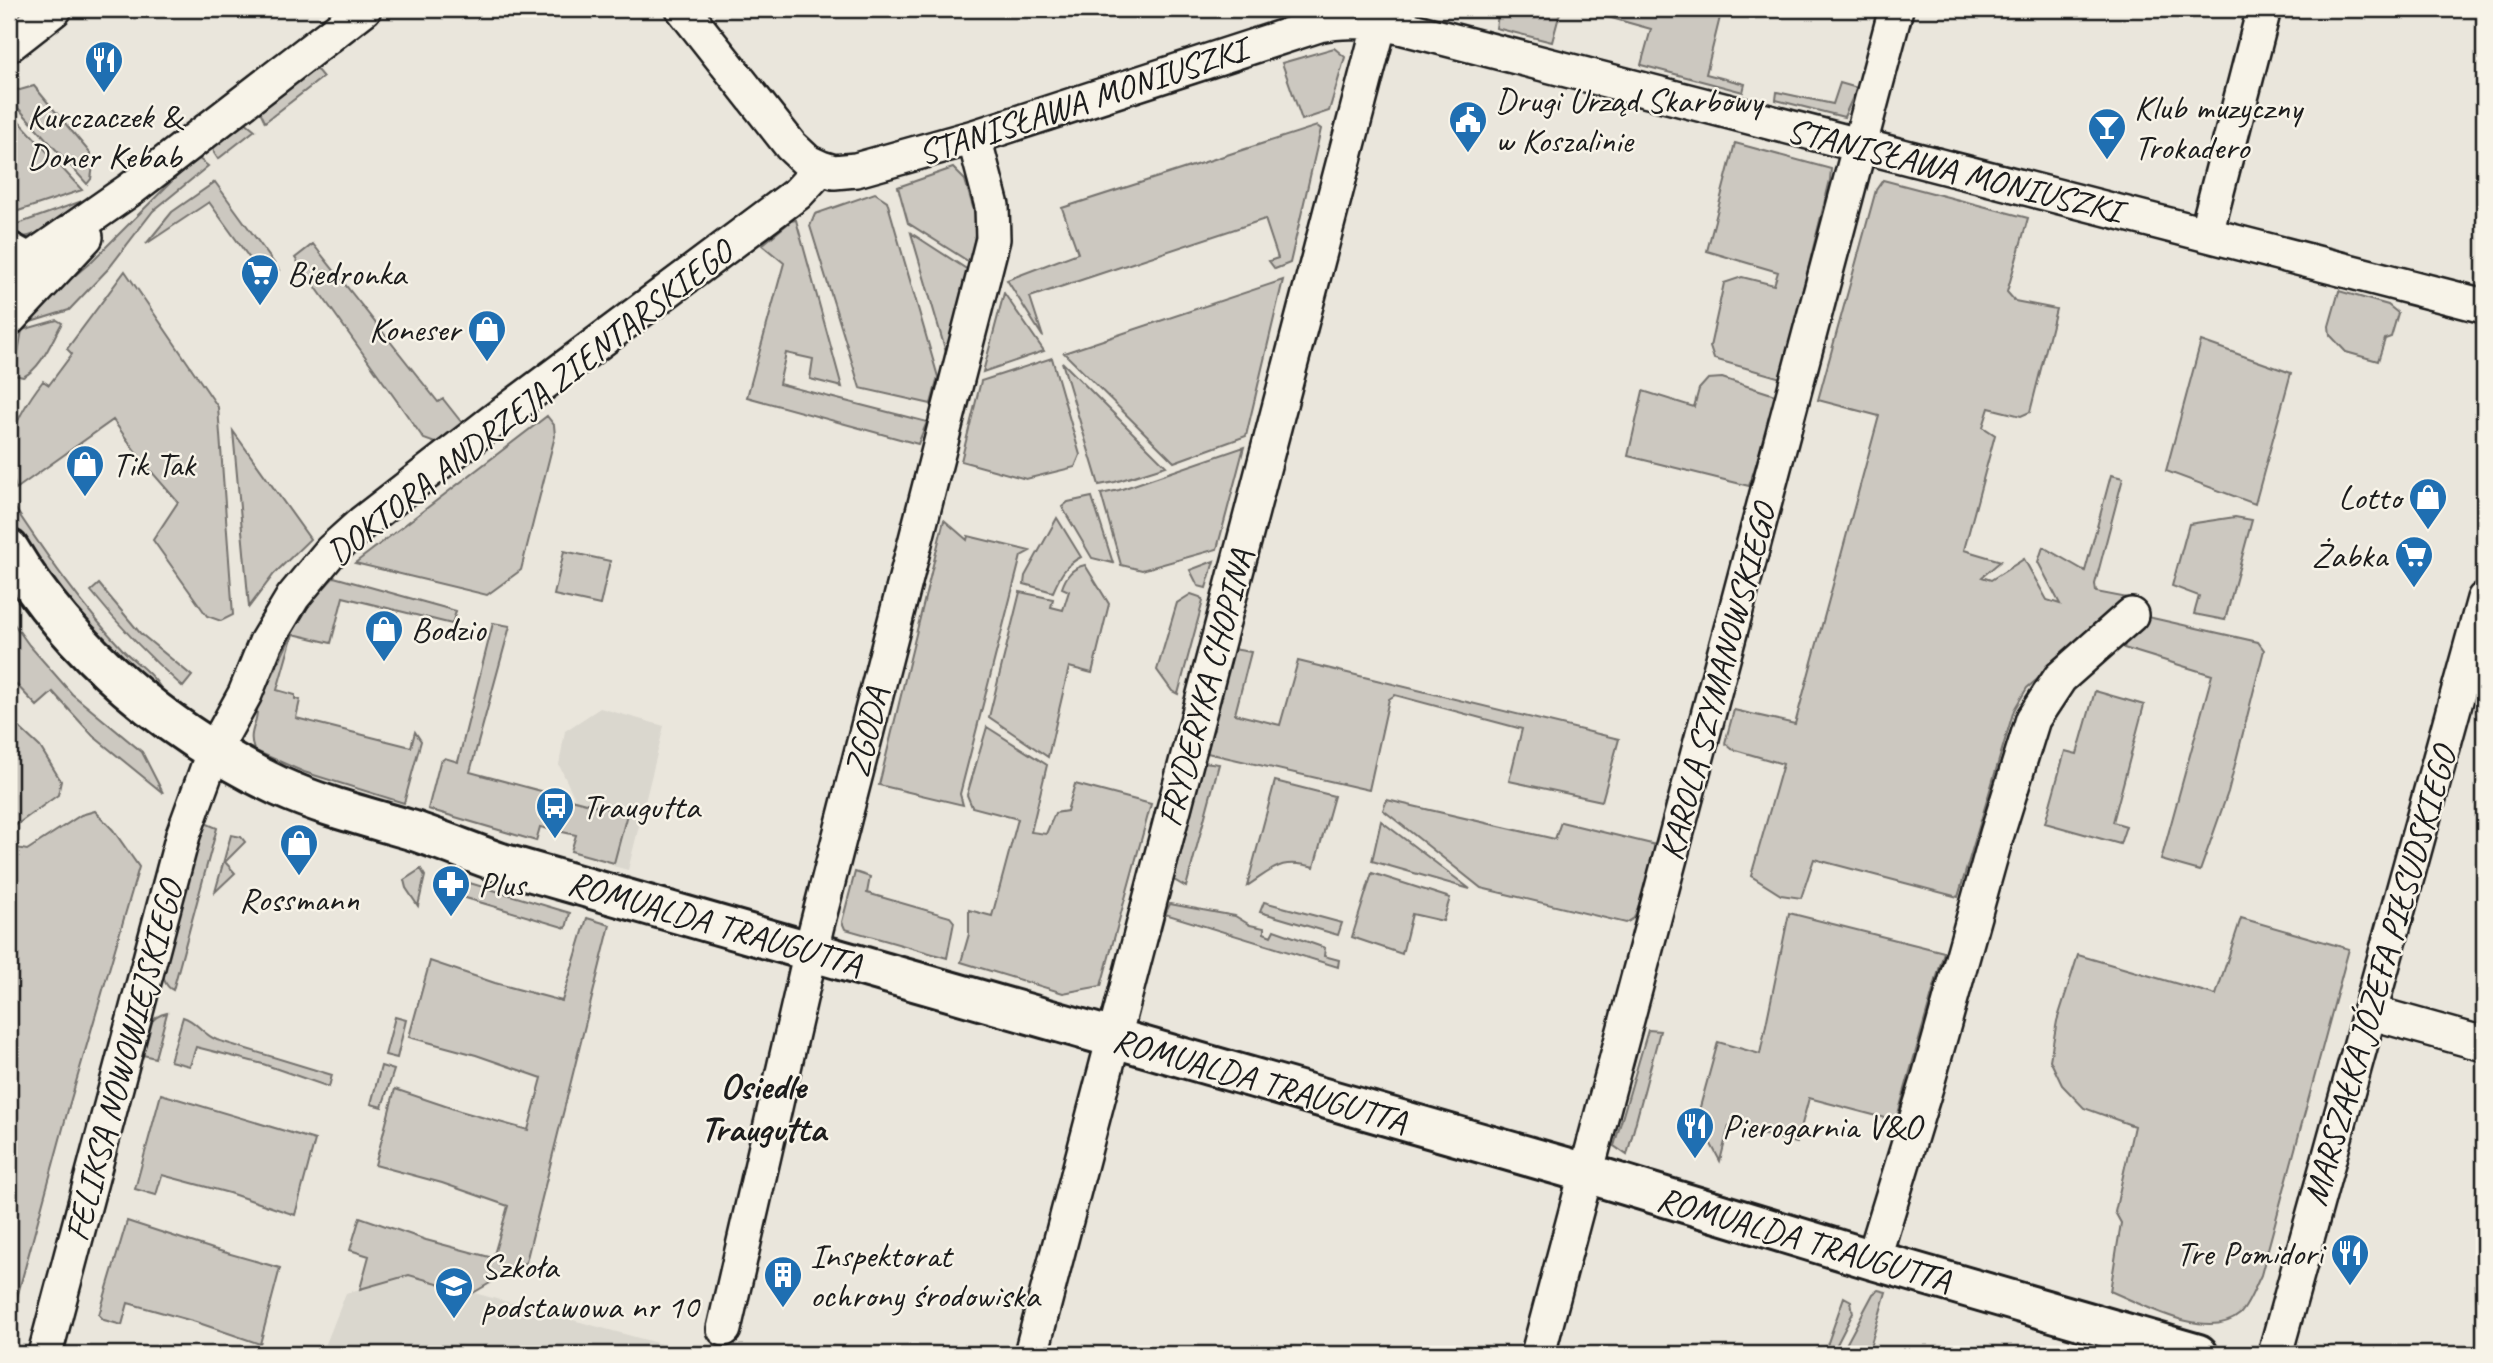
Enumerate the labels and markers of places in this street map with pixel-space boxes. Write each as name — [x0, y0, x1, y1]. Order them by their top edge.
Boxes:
restaurant icon: Kurczaczek & Doner Kebab — [83, 39, 125, 94]
place label: Drugi Urząd Skarbowy w Koszalinie — [1495, 78, 1765, 163]
place label: Klub muzyczny Trokadero — [2134, 85, 2305, 170]
place label: Kurczaczek & Doner Kebab — [27, 94, 185, 179]
public building icon: Drugi Urząd Skarbowy w Koszalinie — [1447, 99, 1489, 154]
bar icon: Klub muzyczny Trokadero — [2086, 106, 2128, 161]
place label: Biedronka — [287, 251, 409, 296]
supermarket icon: Biedronka — [239, 252, 281, 307]
place label: Koneser — [369, 307, 462, 352]
shop icon: Koneser — [466, 308, 508, 363]
place label: Tik Tak — [112, 442, 197, 487]
shop icon: Tik Tak — [64, 443, 106, 498]
place label: Lotto — [2338, 475, 2405, 520]
shop icon: Lotto — [2407, 476, 2449, 531]
place label: Żabka — [2311, 533, 2389, 578]
supermarket icon: Żabka — [2393, 534, 2435, 589]
place label: Bodzio — [411, 607, 487, 652]
shop icon: Bodzio — [363, 608, 405, 663]
place label: Traugutta — [582, 784, 702, 829]
bus stop icon: Traugutta — [534, 785, 576, 840]
shop icon: Rossmann — [278, 822, 320, 877]
place label: Plus — [478, 862, 528, 907]
pharmacy icon: Plus — [430, 863, 472, 918]
place label: Rossmann — [239, 877, 359, 922]
place label: Pierogarnia V&O — [1722, 1104, 1925, 1149]
restaurant icon: Pierogarnia V&O — [1674, 1105, 1716, 1160]
place label: Tre Pomidori — [2176, 1231, 2327, 1276]
restaurant icon: Tre Pomidori — [2329, 1232, 2371, 1287]
place label: Inspektorat ochrony środowiska — [810, 1233, 1042, 1318]
place label: Szkoła podstawowa nr 10 — [481, 1244, 701, 1329]
building icon: Inspektorat ochrony środowiska — [762, 1254, 804, 1309]
school or university icon: Szkoła podstawowa nr 10 — [433, 1265, 475, 1320]

